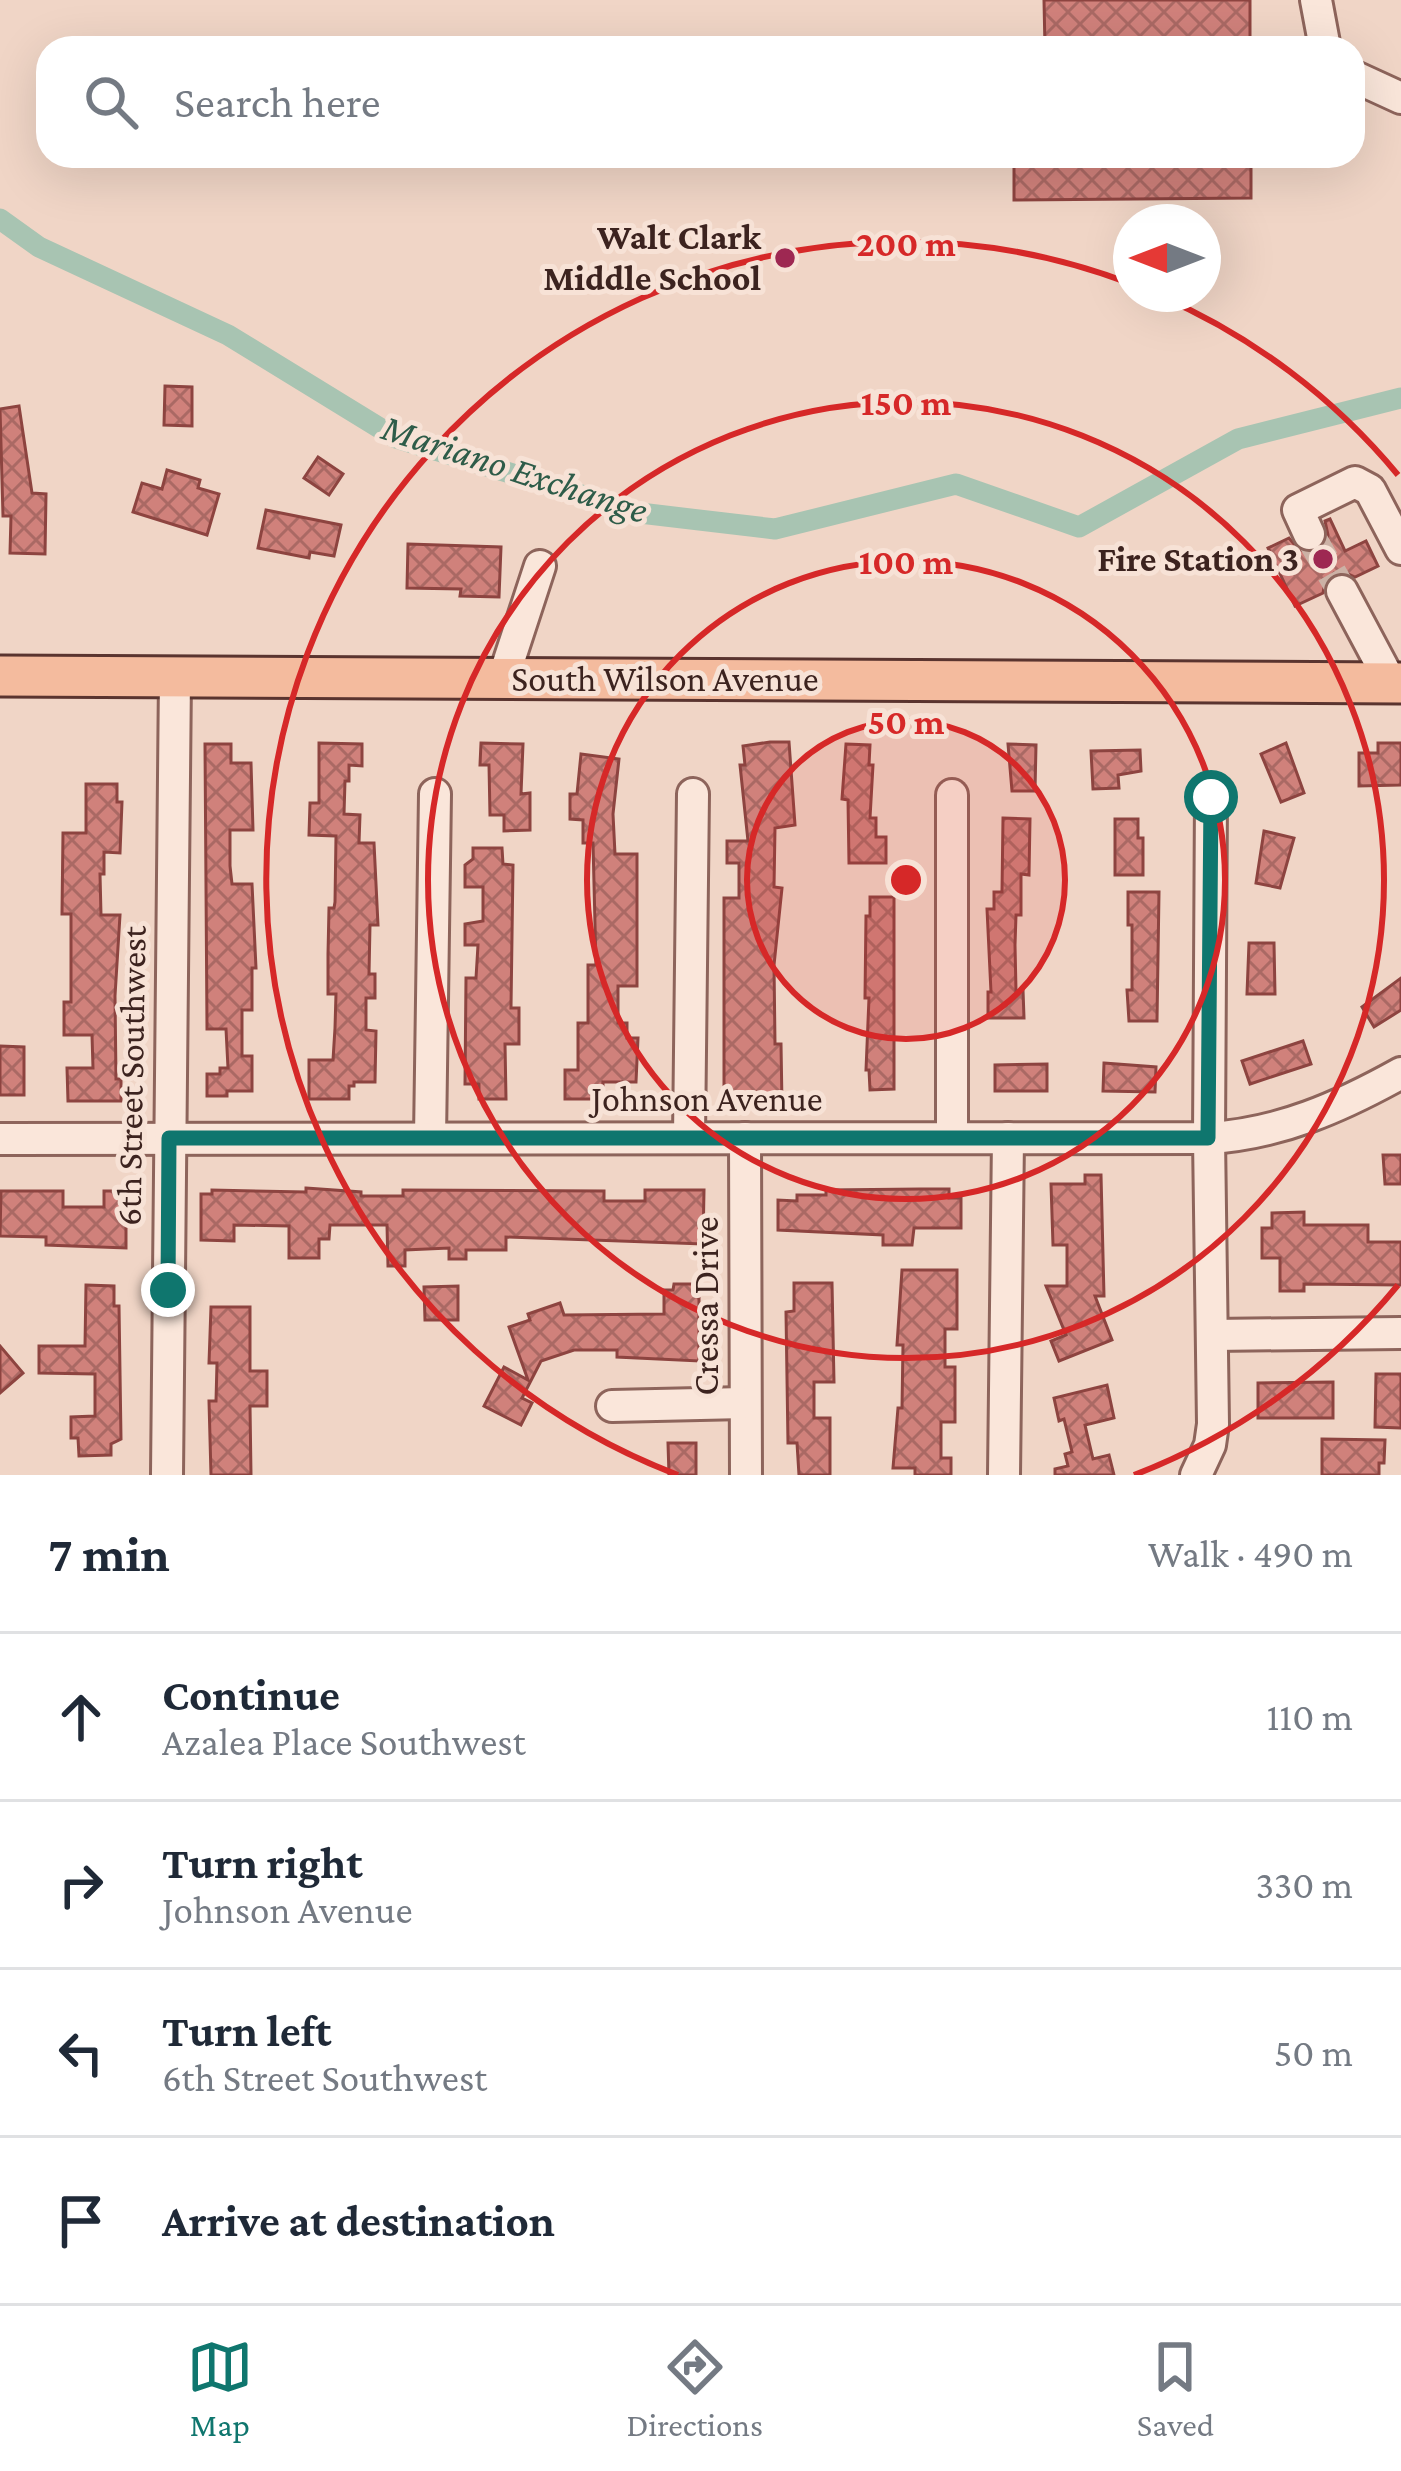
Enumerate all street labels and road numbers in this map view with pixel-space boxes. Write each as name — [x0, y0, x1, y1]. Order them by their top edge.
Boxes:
street label: South Wilson Avenue — [511, 659, 819, 699]
street label: 6th Street Southwest — [108, 924, 154, 1226]
street label: Johnson Avenue — [588, 1079, 823, 1119]
street label: Cressa Drive — [686, 1216, 726, 1396]

